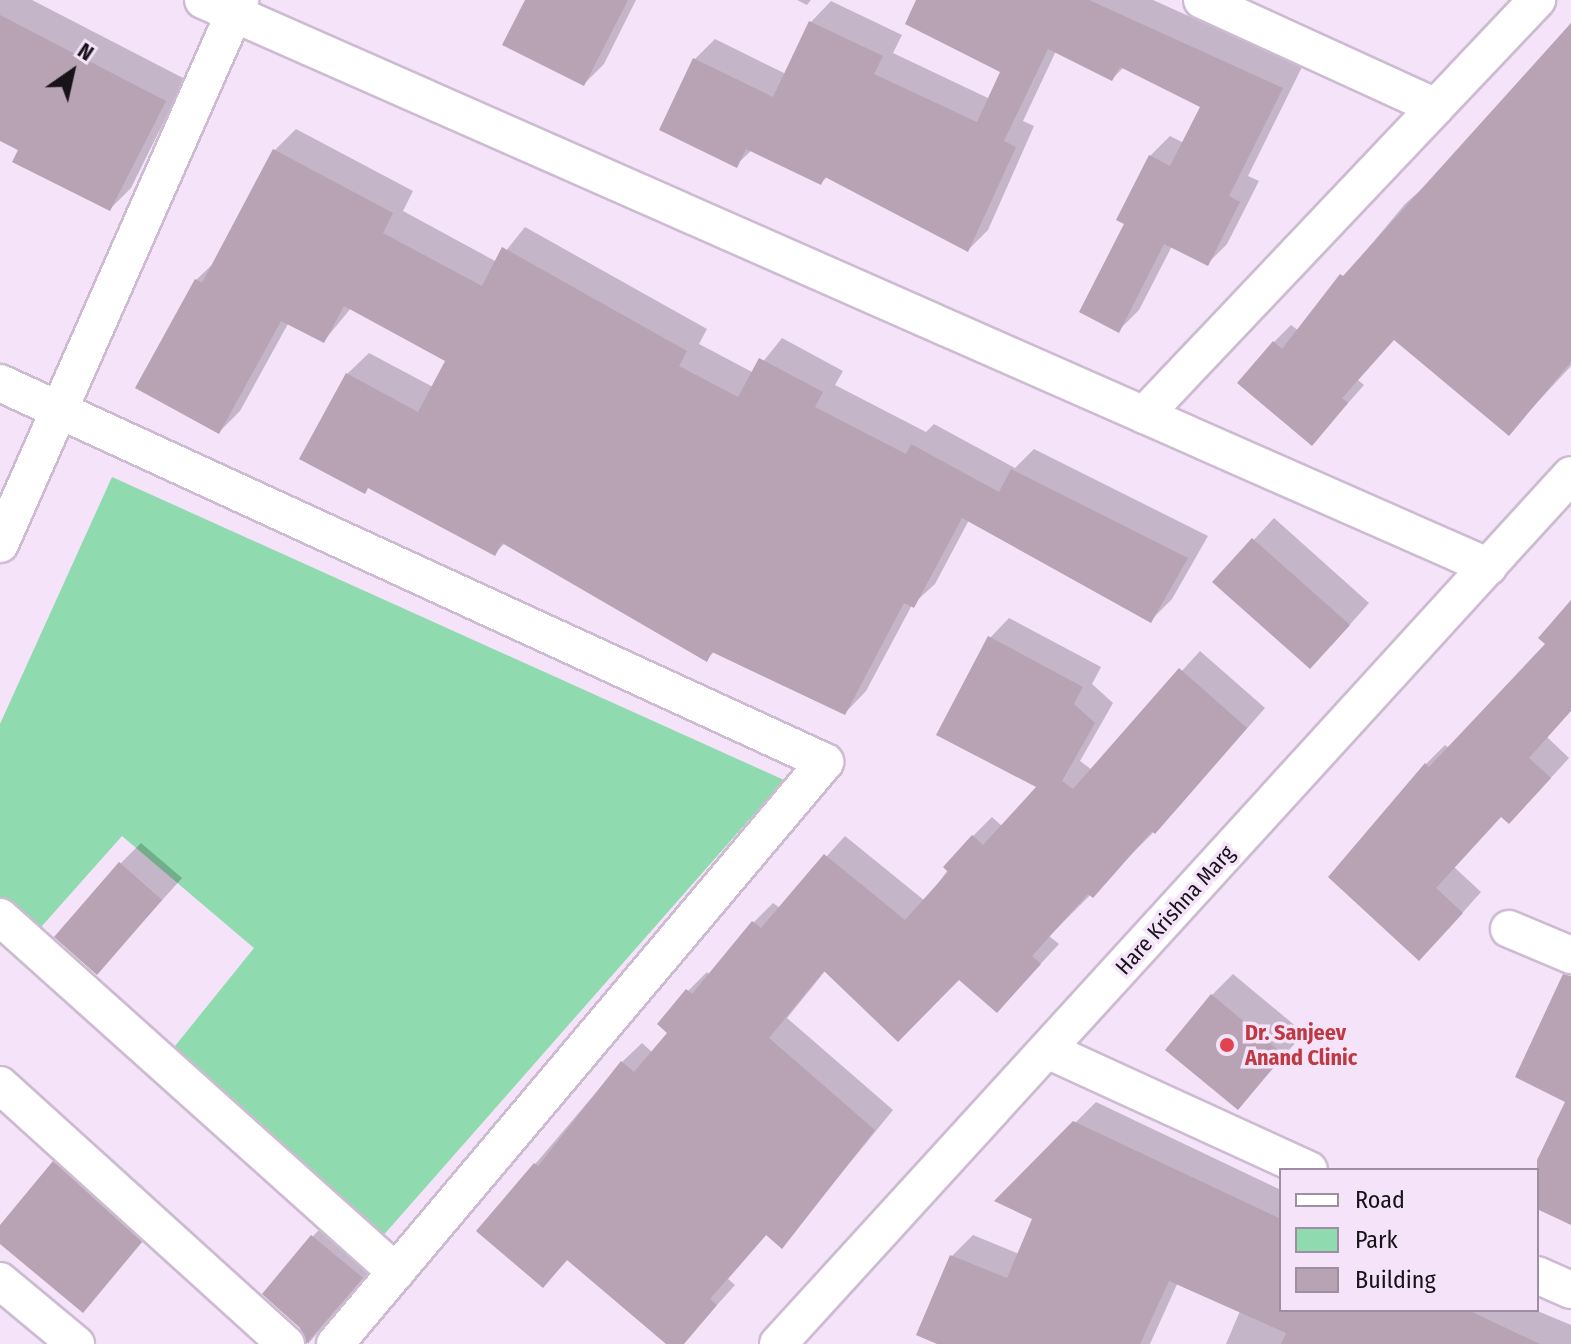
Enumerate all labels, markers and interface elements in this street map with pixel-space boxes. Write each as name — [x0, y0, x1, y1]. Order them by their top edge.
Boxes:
north arrow — [32, 32, 112, 112]
text: N — [73, 37, 99, 67]
street label: Hare Krishna Marg — [1110, 840, 1240, 980]
place label: Dr. Sanjeev Anand Clinic — [1245, 1019, 1357, 1070]
marker: Dr. Sanjeev Anand Clinic — [1216, 1034, 1238, 1056]
legend — [1279, 1168, 1539, 1312]
text: Road — [1355, 1186, 1405, 1214]
text: Park — [1355, 1226, 1398, 1254]
text: Building — [1355, 1266, 1436, 1294]

